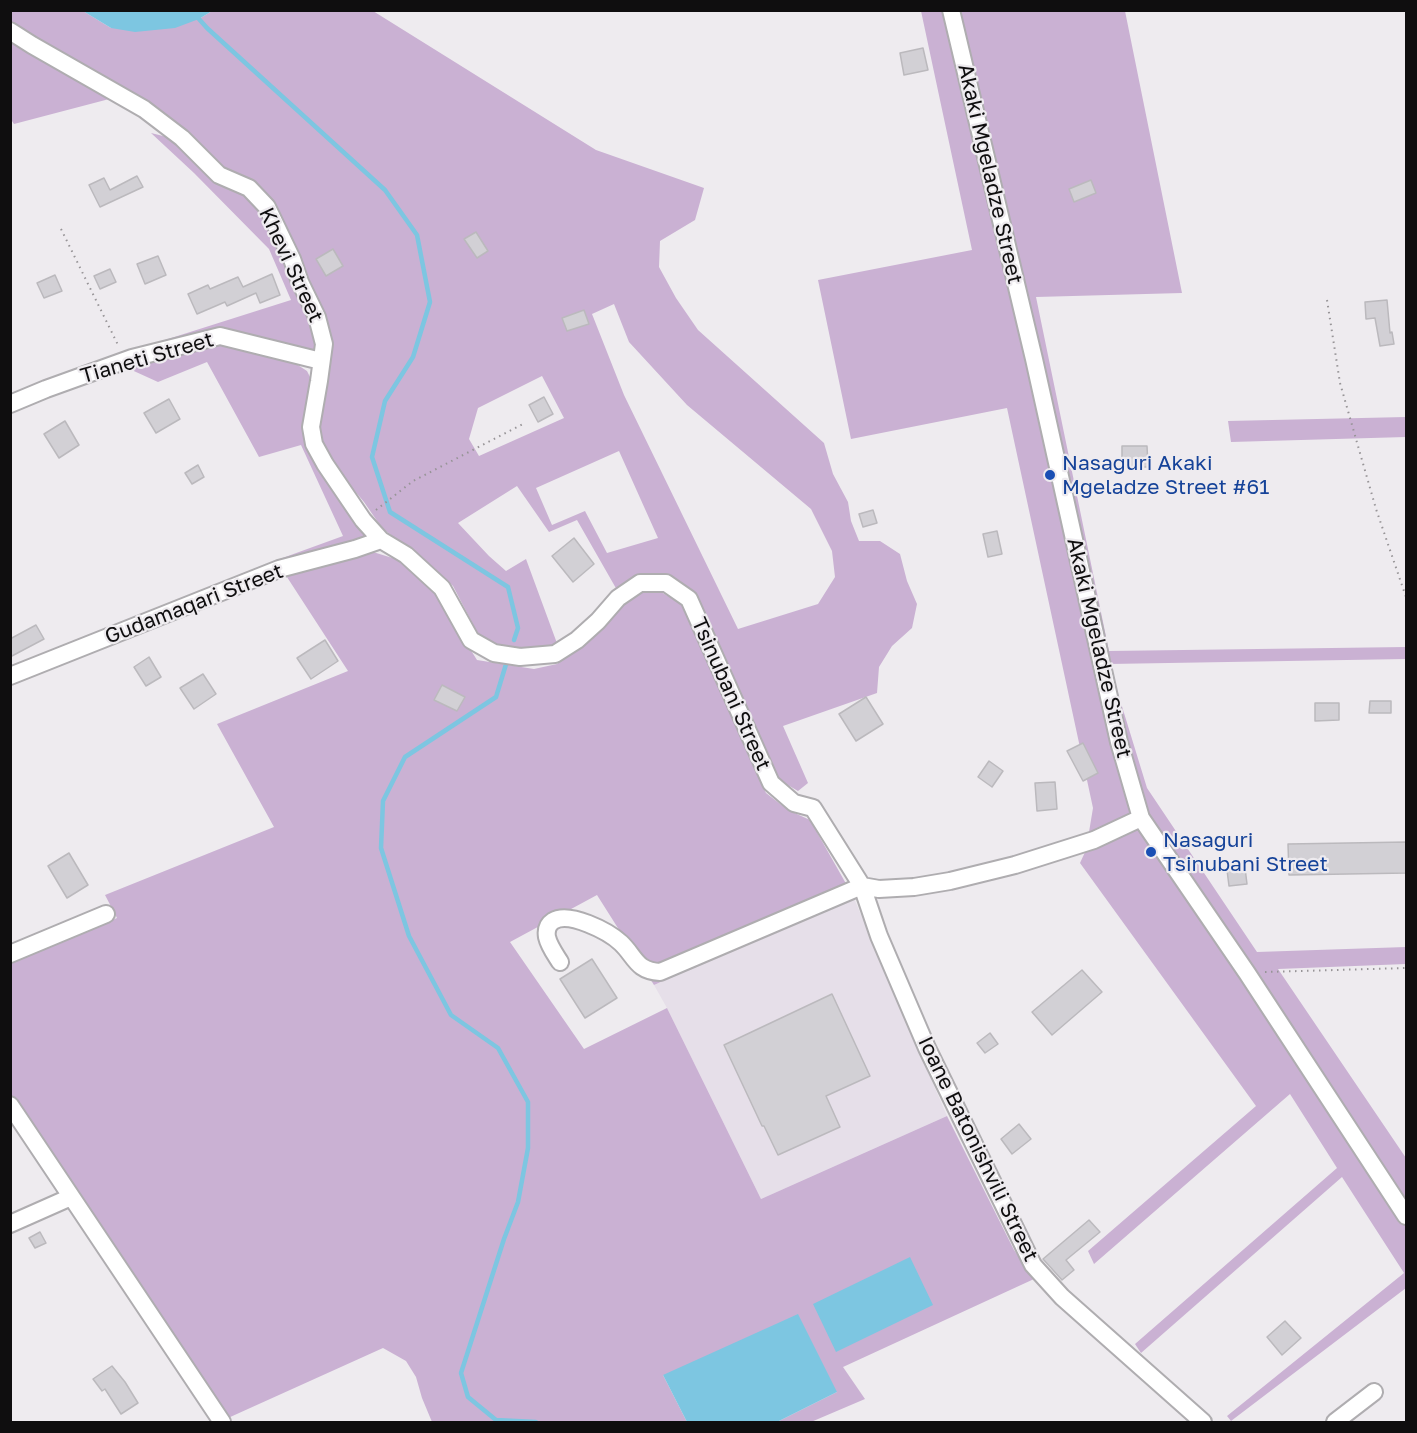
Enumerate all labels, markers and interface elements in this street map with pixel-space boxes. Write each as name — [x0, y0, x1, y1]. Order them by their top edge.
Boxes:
street label: Akaki Mgeladze Street — [952, 61, 1028, 287]
street label: Khevi Street — [253, 204, 329, 326]
street label: Tianeti Street — [78, 327, 216, 389]
place label: Nasaguri Akaki Mgeladze Street #61 — [1062, 450, 1269, 500]
marker: Nasaguri Akaki Mgeladze Street #61 — [1043, 468, 1057, 482]
street label: Akaki Mgeladze Street — [1061, 535, 1137, 761]
street label: Gudamaqari Street — [101, 558, 287, 650]
street label: Tsinubani Street — [686, 614, 776, 774]
place label: Nasaguri Tsinubani Street — [1163, 827, 1328, 877]
marker: Nasaguri Tsinubani Street — [1144, 845, 1158, 859]
street label: Ioane Batonishvili Street — [912, 1032, 1044, 1266]

